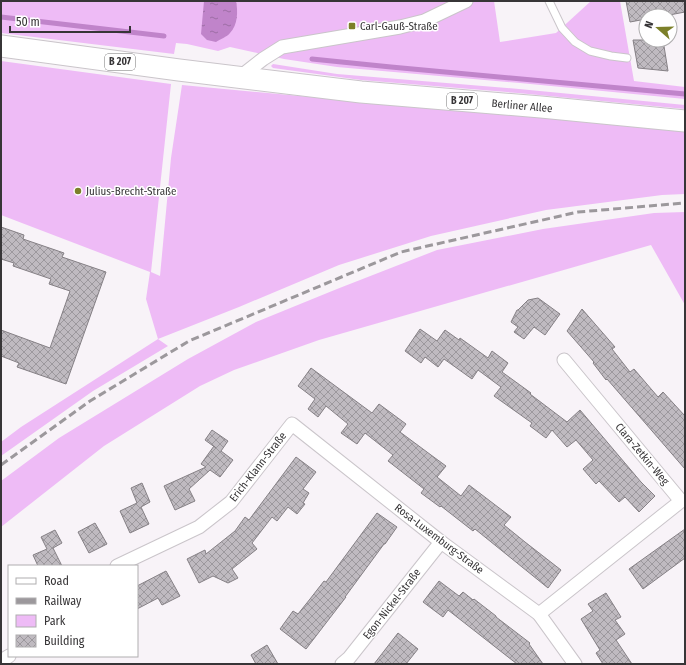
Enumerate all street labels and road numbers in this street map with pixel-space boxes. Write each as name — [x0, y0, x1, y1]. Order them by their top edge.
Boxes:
road number: B 207 — [105, 54, 135, 70]
road number: B 207 — [447, 93, 477, 109]
street label: Berliner Allee — [491, 97, 553, 115]
street label: Clara-Zetkin-Weg — [612, 420, 672, 488]
street label: Erich-Klann-Straße — [227, 430, 289, 504]
street label: Rosa-Luxemburg-Straße — [392, 501, 486, 577]
street label: Egon-Nickel-Straße — [360, 566, 424, 642]

